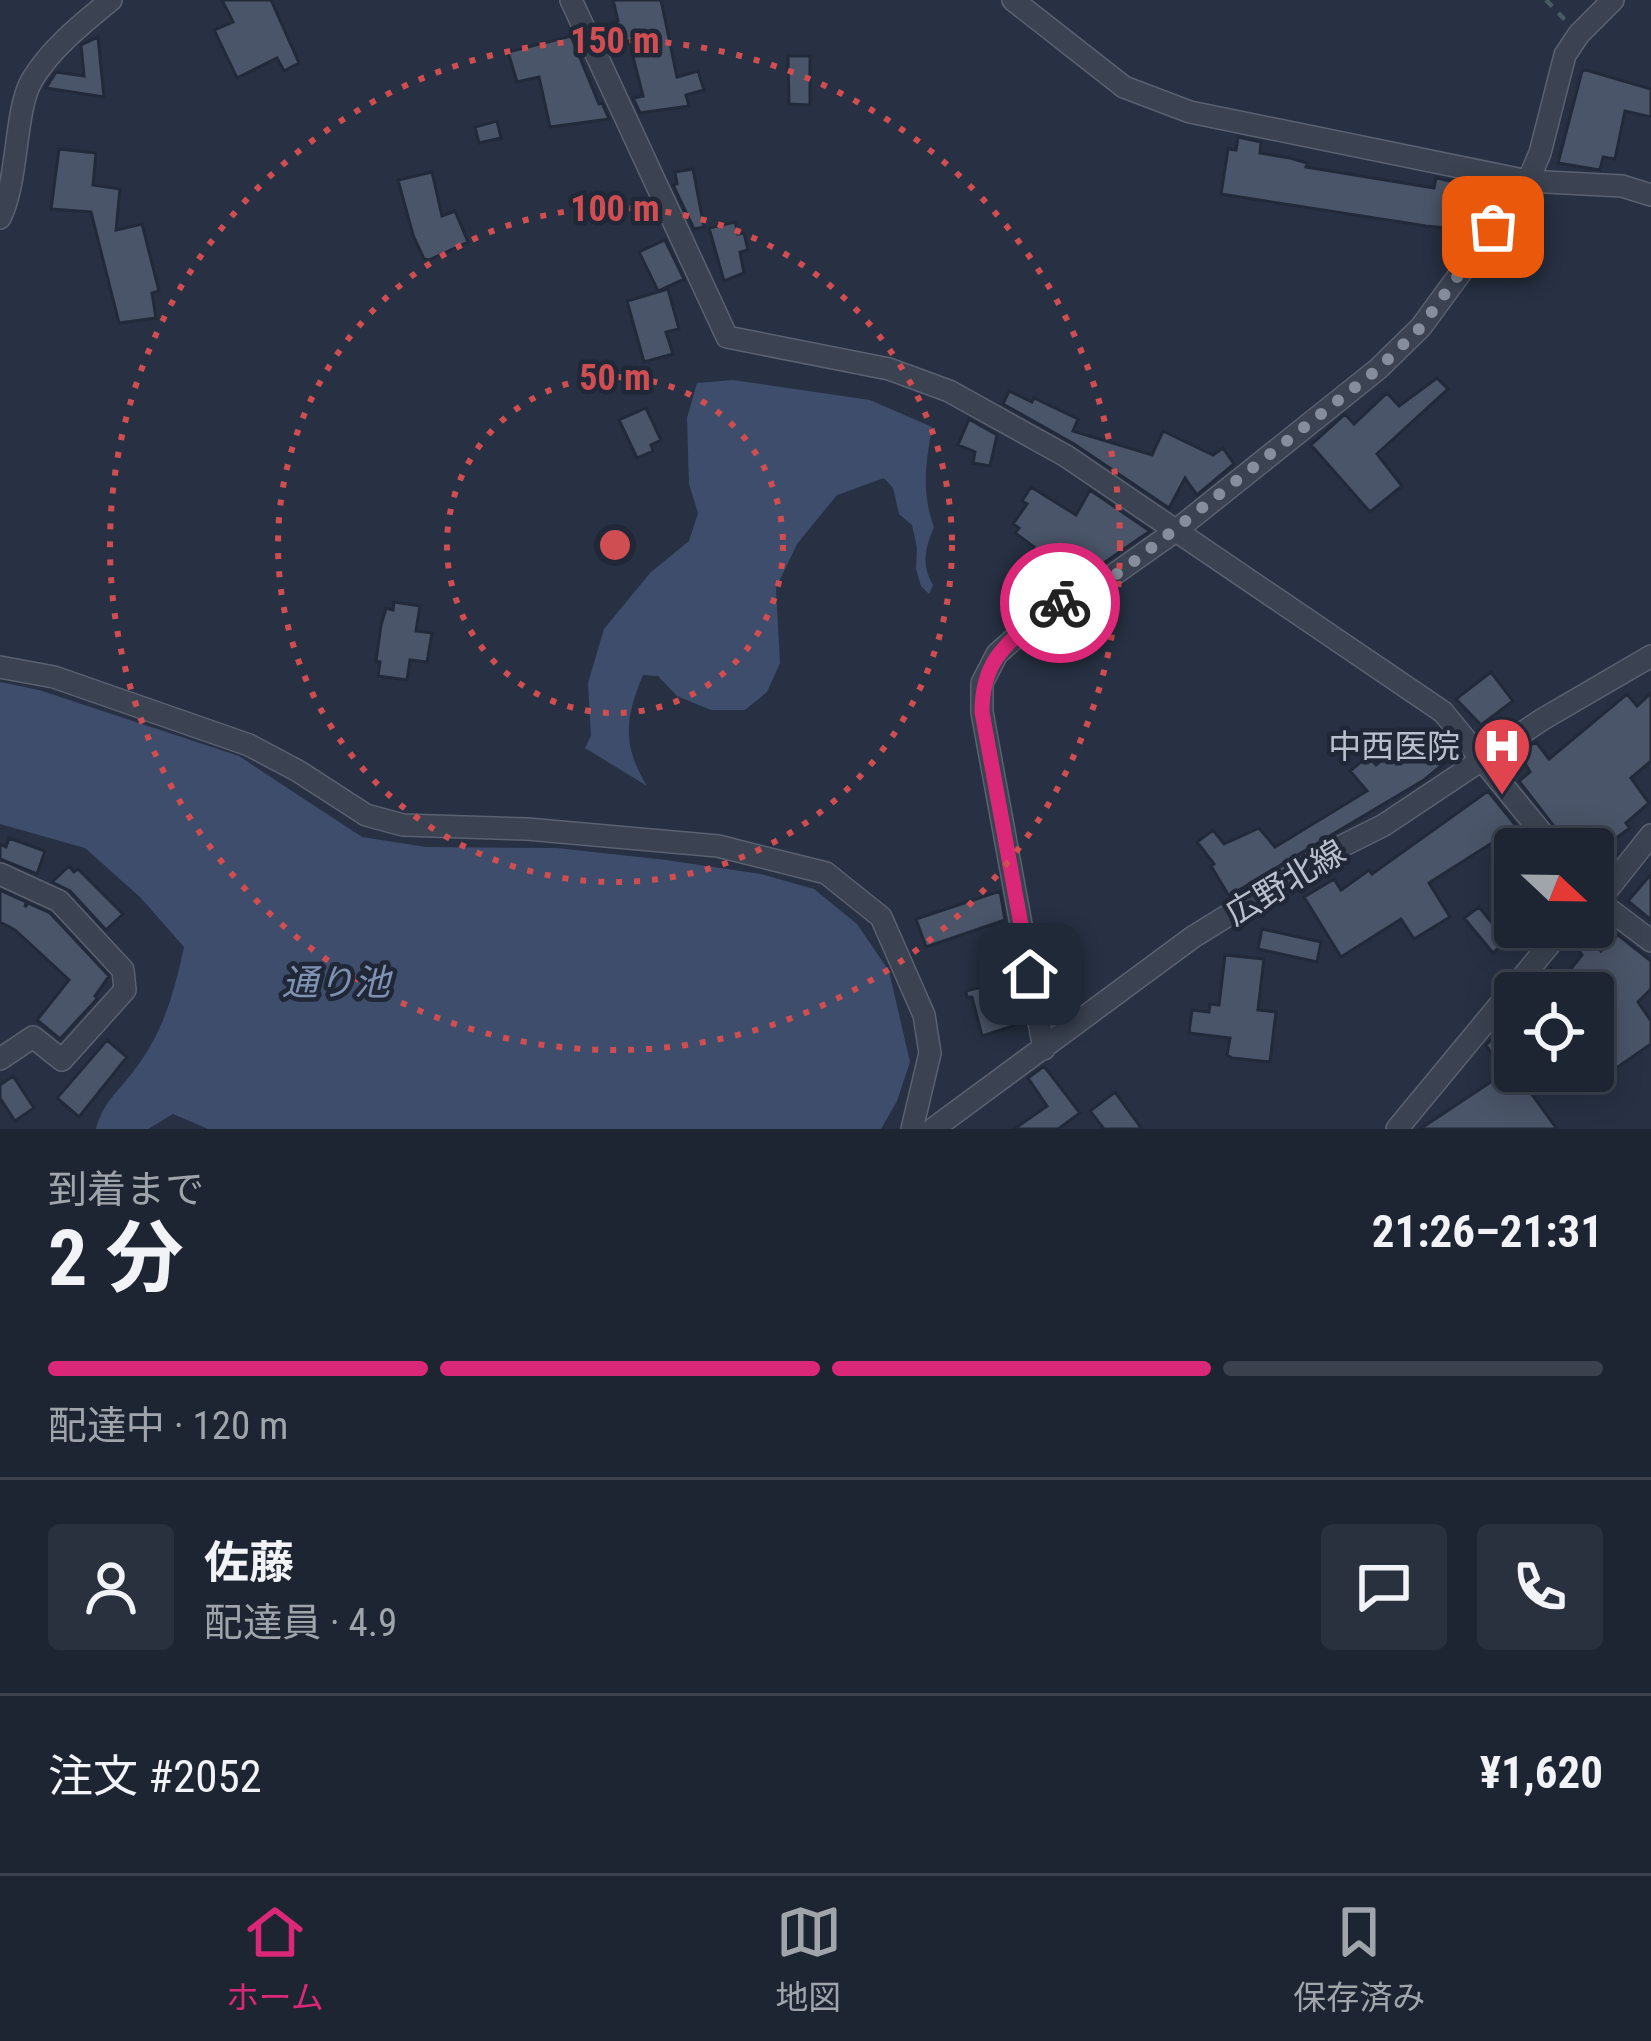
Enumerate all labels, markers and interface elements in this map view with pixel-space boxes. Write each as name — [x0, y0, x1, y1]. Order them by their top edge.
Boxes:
text: 150 m — [570, 20, 660, 62]
pin — [1442, 176, 1544, 278]
text: 100 m — [570, 188, 660, 230]
icon: bag — [1460, 194, 1526, 260]
text: 50 m — [579, 357, 651, 399]
centre of rings — [594, 524, 636, 566]
courier — [1000, 543, 1120, 663]
icon: bike — [1027, 570, 1093, 636]
hospital icon: 中西医院 — [1471, 715, 1533, 797]
place label: 中西医院 — [1328, 727, 1460, 766]
north arrow — [1494, 828, 1614, 948]
map controls — [1494, 828, 1614, 1092]
street label: 広野北線 — [1219, 832, 1352, 933]
pin — [979, 923, 1081, 1025]
icon: home — [997, 941, 1063, 1007]
water label: 通り池 — [282, 962, 393, 1004]
button: locate — [1494, 972, 1614, 1092]
text: 到着まで — [48, 1167, 204, 1213]
text: 21:26–21:31 — [1372, 1205, 1603, 1258]
text: 2 分 — [48, 1213, 183, 1304]
text: 配達中 · 120 m — [48, 1403, 288, 1449]
button: person — [48, 1524, 174, 1650]
button: chat — [1321, 1524, 1447, 1650]
button: phone — [1477, 1524, 1603, 1650]
text: 佐藤 — [204, 1536, 294, 1589]
text: 配達員 · 4.9 — [204, 1600, 397, 1646]
text: ¥1,620 — [1480, 1746, 1603, 1799]
text: 注文 #2052 — [48, 1750, 262, 1803]
tab: ホーム — [226, 1899, 324, 2019]
tab: 地図 — [776, 1899, 842, 2019]
tab: 保存済み — [1293, 1899, 1425, 2019]

